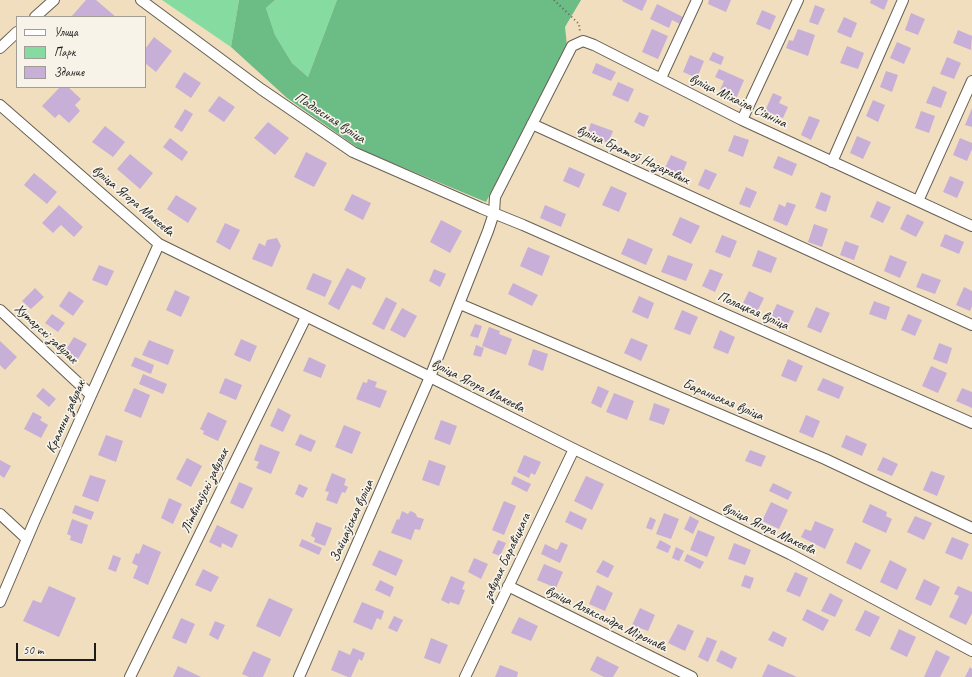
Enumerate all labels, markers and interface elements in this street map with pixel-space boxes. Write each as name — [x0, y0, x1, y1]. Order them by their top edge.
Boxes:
legend — [16, 16, 146, 88]
text: Улица — [54, 24, 78, 40]
text: Парк — [54, 44, 75, 60]
text: Здание — [54, 64, 84, 80]
street label: вуліца Міхаіла Сіяніна — [686, 70, 790, 132]
street label: Падлесная вуліца — [291, 89, 369, 147]
street label: вуліца Братоў Назаравых — [574, 122, 692, 188]
street label: вуліца Ягора Макеева — [88, 162, 178, 240]
street label: Полацкая вуліца — [715, 288, 791, 334]
street label: Хутарскі завулак — [11, 300, 81, 368]
street label: вуліца Ягора Макеева — [429, 355, 527, 417]
street label: Бараньская вуліца — [680, 375, 766, 425]
street label: Крамны завулак — [43, 378, 89, 456]
street label: Літвінаўскі завулак — [177, 446, 233, 536]
street label: Зайцаўская вуліца — [326, 477, 378, 565]
street label: вуліца Ягора Макеева — [719, 499, 819, 559]
street label: завулак Баравіцкага — [479, 511, 535, 603]
street label: вуліца Аляксандра Міронава — [543, 582, 669, 656]
scale bar — [18, 635, 98, 661]
text: 50 m — [23, 642, 43, 658]

